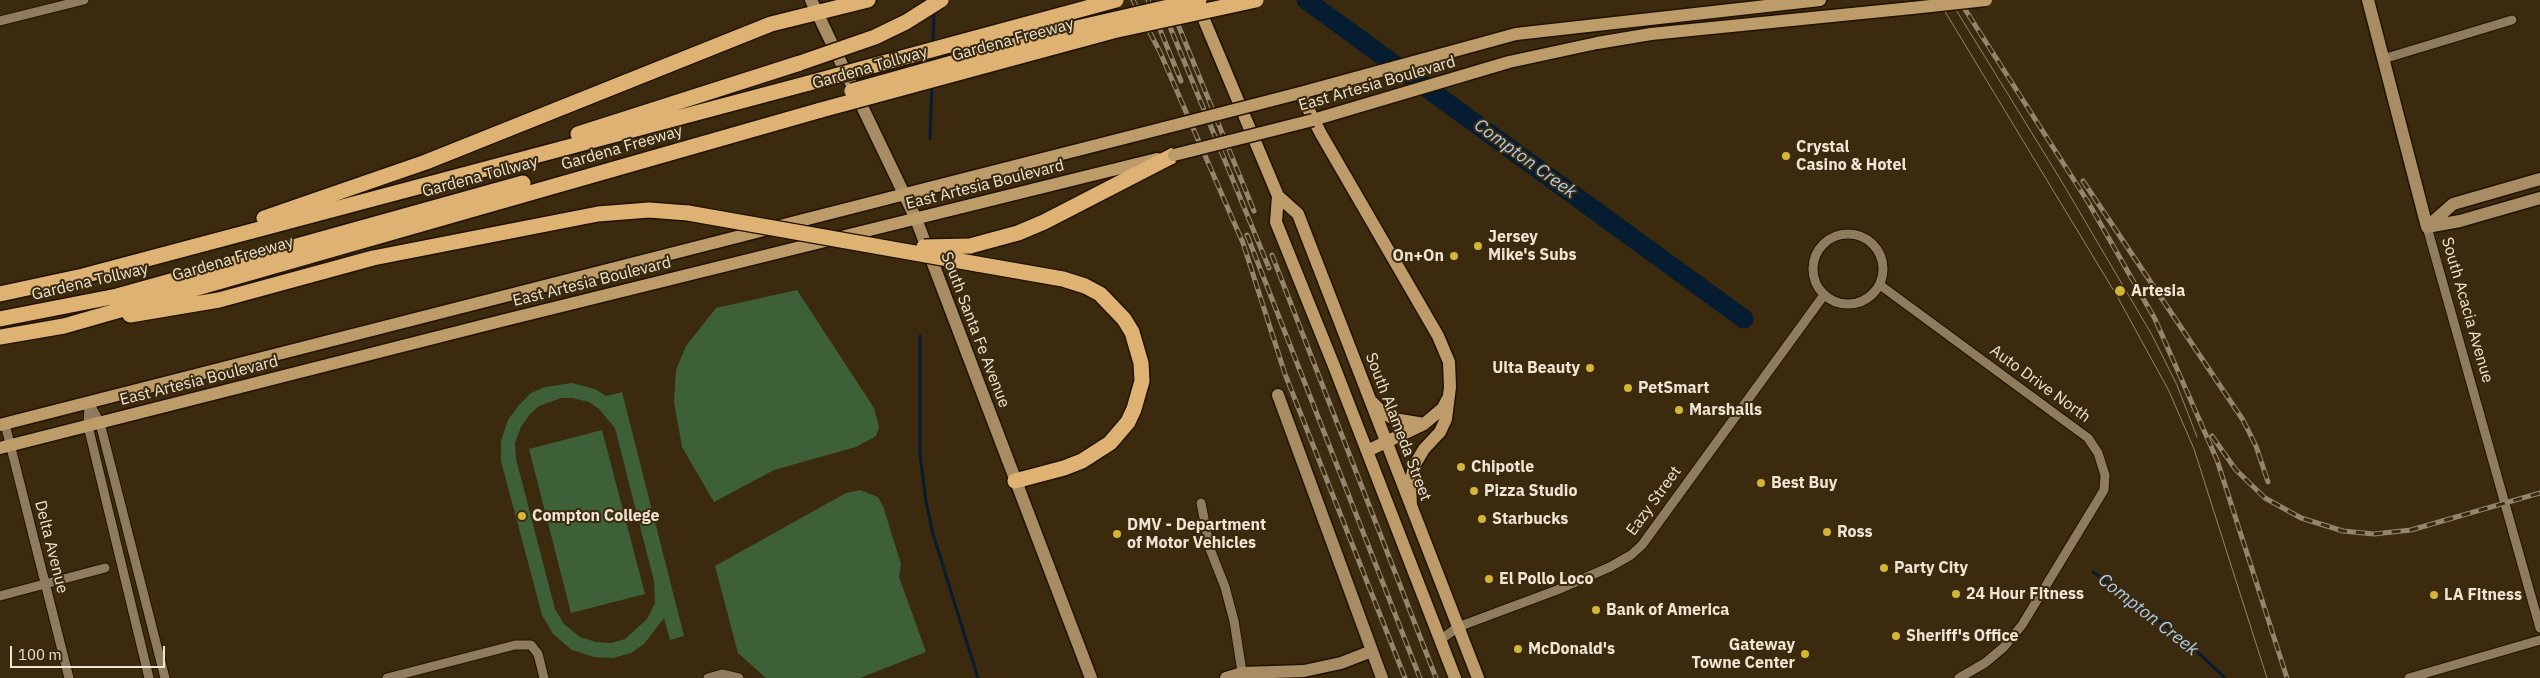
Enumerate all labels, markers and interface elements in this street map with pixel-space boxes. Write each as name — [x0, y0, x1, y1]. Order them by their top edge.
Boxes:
street label: Gardena Freeway — [950, 14, 1076, 66]
street label: Gardena Tollway — [810, 42, 930, 94]
street label: East Artesia Boulevard — [1296, 52, 1458, 116]
water label: Compton Creek — [1470, 115, 1580, 203]
street label: Gardena Freeway — [559, 121, 685, 175]
place label: Crystal Casino & Hotel — [1796, 137, 1906, 175]
marker: Crystal Casino & Hotel — [1780, 150, 1792, 162]
street label: Gardena Tollway — [420, 152, 540, 202]
street label: East Artesia Boulevard — [904, 156, 1066, 214]
place label: Jersey Mike's Subs — [1488, 227, 1577, 265]
street label: Gardena Freeway — [170, 232, 296, 286]
street label: South Acacia Avenue — [2437, 235, 2497, 385]
marker: Jersey Mike's Subs — [1472, 240, 1484, 252]
place label: On+On — [1392, 246, 1444, 266]
street label: South Santa Fe Avenue — [936, 249, 1014, 411]
marker: On+On — [1448, 250, 1460, 262]
street label: East Artesia Boulevard — [511, 253, 673, 311]
street label: Gardena Tollway — [30, 259, 150, 305]
place label: Artesia — [2131, 281, 2185, 301]
marker: Artesia — [2113, 284, 2127, 298]
street label: Auto Drive North — [1986, 341, 2094, 427]
street label: South Alameda Street — [1361, 350, 1435, 504]
street label: East Artesia Boulevard — [118, 352, 280, 410]
place label: Ulta Beauty — [1492, 358, 1580, 378]
marker: Ulta Beauty — [1584, 362, 1596, 374]
place label: PetSmart — [1638, 378, 1709, 398]
marker: PetSmart — [1622, 382, 1634, 394]
place label: Marshalls — [1689, 400, 1762, 420]
marker: Marshalls — [1673, 404, 1685, 416]
place label: Chipotle — [1471, 457, 1534, 477]
marker: Chipotle — [1455, 461, 1467, 473]
street label: Eazy Street — [1622, 463, 1686, 539]
place label: Best Buy — [1771, 473, 1837, 493]
marker: Best Buy — [1755, 477, 1767, 489]
place label: Pizza Studio — [1484, 481, 1577, 501]
marker: Pizza Studio — [1468, 485, 1480, 497]
street label: Delta Avenue — [30, 499, 72, 595]
place label: Compton College — [532, 506, 660, 526]
place label: Starbucks — [1492, 509, 1568, 529]
marker: Compton College — [516, 510, 528, 522]
marker: Starbucks — [1476, 513, 1488, 525]
place label: DMV - Department of Motor Vehicles — [1127, 515, 1266, 553]
place label: Ross — [1837, 522, 1873, 542]
marker: Ross — [1821, 526, 1833, 538]
marker: DMV - Department of Motor Vehicles — [1111, 528, 1123, 540]
place label: Party City — [1894, 558, 1968, 578]
marker: Party City — [1878, 562, 1890, 574]
place label: El Pollo Loco — [1499, 569, 1593, 589]
water label: Compton Creek — [2094, 569, 2202, 661]
marker: El Pollo Loco — [1483, 573, 1495, 585]
place label: 24 Hour Fitness — [1966, 584, 2084, 604]
place label: LA Fitness — [2444, 585, 2522, 605]
marker: 24 Hour Fitness — [1950, 588, 1962, 600]
marker: LA Fitness — [2428, 589, 2440, 601]
place label: Bank of America — [1606, 600, 1729, 620]
marker: Bank of America — [1590, 604, 1602, 616]
place label: Sheriff's Office — [1906, 626, 2019, 646]
marker: Sheriff's Office — [1890, 630, 1902, 642]
place label: Gateway Towne Center — [1692, 635, 1795, 673]
scale bar — [12, 636, 168, 668]
place label: McDonald's — [1528, 639, 1615, 659]
marker: McDonald's — [1512, 643, 1524, 655]
text: 100 m — [18, 645, 62, 664]
marker: Gateway Towne Center — [1799, 648, 1811, 660]

